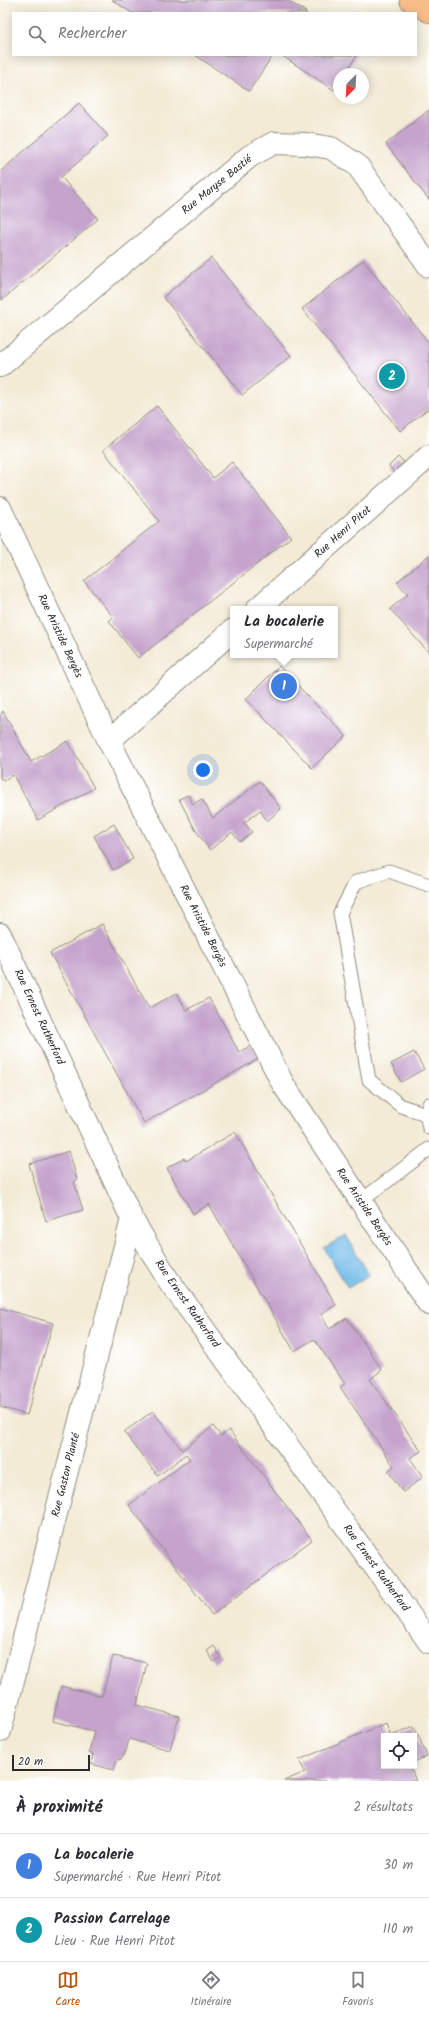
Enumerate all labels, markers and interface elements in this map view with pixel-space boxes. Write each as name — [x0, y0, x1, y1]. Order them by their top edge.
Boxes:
search box — [12, 12, 417, 56]
text: Rechercher — [58, 22, 126, 46]
icon: search — [26, 23, 48, 45]
north arrow — [333, 68, 369, 104]
street label: Rue Maryse Bastié — [178, 150, 257, 219]
pin: 2 — [379, 361, 405, 391]
street label: Rue Henri Pitot — [310, 501, 376, 563]
street label: Rue Aristide Bergès — [33, 591, 87, 681]
popup — [230, 606, 338, 658]
text: La bocalerie — [244, 610, 324, 634]
text: Supermarché — [244, 634, 313, 655]
pin: 1 — [271, 671, 297, 701]
your location — [193, 760, 213, 780]
street label: Rue Aristide Bergès — [174, 881, 232, 971]
street label: Rue Ernest Rutherford — [9, 966, 69, 1068]
street label: Rue Aristide Bergès — [331, 1164, 397, 1250]
street label: Rue Ernest Rutherford — [150, 1256, 224, 1352]
street label: Rue Gaston Planté — [47, 1430, 85, 1519]
street label: Rue Ernest Rutherford — [338, 1521, 414, 1616]
map controls — [381, 1733, 417, 1769]
button: locate — [381, 1733, 417, 1769]
scale bar — [12, 1753, 90, 1772]
text: 20 m — [18, 1753, 43, 1771]
text: À proximité — [16, 1794, 103, 1821]
text: 2 résultats — [354, 1797, 413, 1818]
text: La bocalerie — [54, 1843, 134, 1867]
text: 1 — [27, 1855, 31, 1876]
text: 30 m — [384, 1855, 413, 1876]
text: Supermarché · Rue Henri Pitot — [54, 1867, 221, 1888]
text: Passion Carrelage — [54, 1907, 170, 1931]
text: 2 — [25, 1919, 33, 1940]
text: 110 m — [383, 1919, 413, 1940]
text: Lieu · Rue Henri Pitot — [54, 1931, 175, 1952]
tab: Carte — [55, 1969, 80, 2011]
tab: Itinéraire — [191, 1969, 232, 2011]
tab: Favoris — [342, 1969, 374, 2011]

